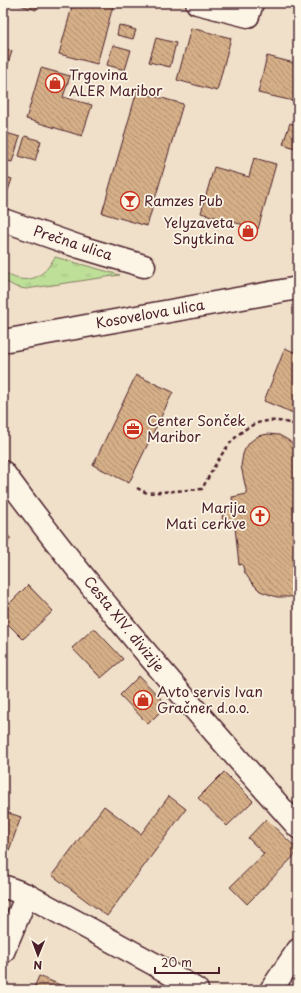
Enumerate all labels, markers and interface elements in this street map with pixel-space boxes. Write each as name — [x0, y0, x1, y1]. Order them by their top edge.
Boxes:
place label: Trgovina ALER Maribor — [69, 64, 163, 101]
shop icon: Trgovina ALER Maribor — [44, 72, 66, 94]
bar icon: Ramzes Pub — [119, 190, 141, 212]
place label: Ramzes Pub — [144, 190, 223, 211]
place label: Yelyzaveta Snytkina — [163, 212, 234, 249]
street label: Prečna ulica — [31, 220, 115, 265]
shop icon: Yelyzaveta Snytkina — [237, 220, 259, 242]
street label: Kosovelova ulica — [94, 294, 206, 333]
place label: Center Sonček Maribor — [147, 410, 246, 447]
office icon: Center Sonček Maribor — [122, 418, 144, 440]
place label: Marija Mati cerkve — [166, 497, 246, 534]
church icon: Marija Mati cerkve — [249, 505, 271, 527]
street label: Cesta XIV. divizije — [79, 571, 170, 676]
place label: Avto servis Ivan Gračner d.o.o. — [157, 681, 263, 718]
shop icon: Avto servis Ivan Gračner d.o.o. — [132, 689, 154, 711]
north arrow — [18, 935, 58, 975]
scale bar — [155, 949, 219, 975]
text: 20 m — [161, 953, 192, 971]
text: N — [33, 957, 42, 974]

